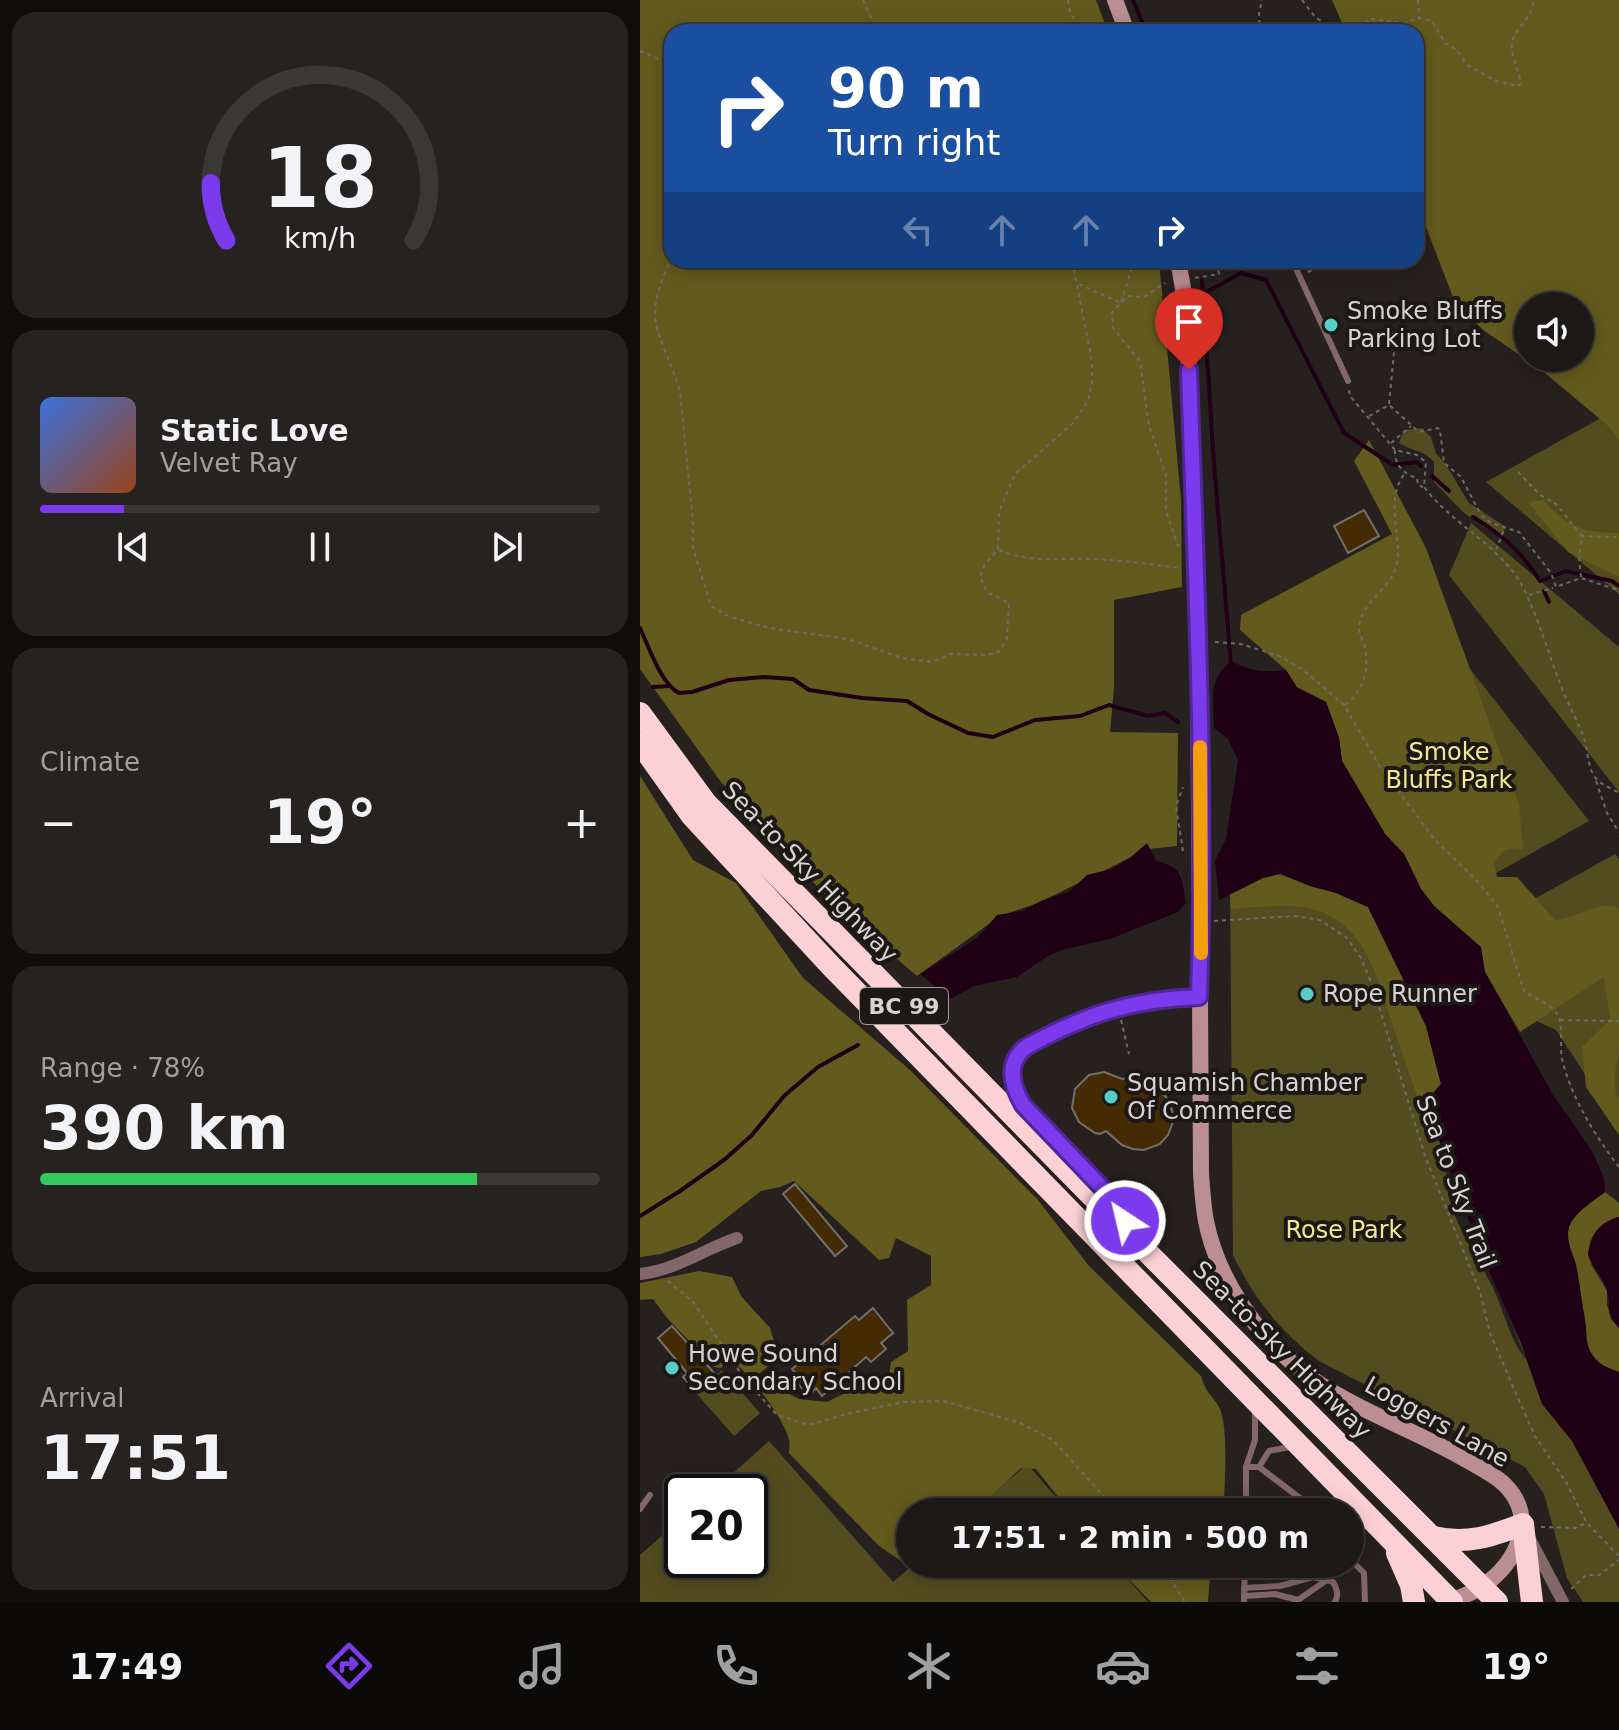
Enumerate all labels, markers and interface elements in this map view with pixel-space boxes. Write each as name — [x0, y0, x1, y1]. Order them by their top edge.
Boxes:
text: 90 m — [828, 55, 984, 120]
icon: right — [696, 56, 800, 160]
text: Turn right — [828, 122, 1000, 163]
text: 18 — [262, 130, 378, 227]
icon: left — [896, 208, 940, 252]
icon: ahead — [980, 208, 1024, 252]
icon: ahead — [1064, 208, 1108, 252]
icon: right — [1148, 208, 1192, 252]
text: km/h — [284, 221, 356, 255]
pin — [1155, 288, 1223, 370]
map controls — [1514, 292, 1594, 372]
button: sound — [1514, 292, 1594, 372]
place label: Smoke Bluffs Parking Lot — [1347, 297, 1503, 353]
icon: arrive — [1167, 300, 1211, 344]
marker: Smoke Bluffs Parking Lot — [1322, 316, 1340, 334]
text: Static Love — [160, 413, 349, 448]
text: Velvet Ray — [160, 448, 298, 478]
icon: previous — [111, 525, 155, 569]
icon: pause — [298, 525, 342, 569]
icon: next — [485, 525, 529, 569]
park label: Smoke Bluffs Park — [1386, 738, 1513, 794]
text: Climate — [40, 747, 140, 777]
street label: Sea-to-Sky Highway — [716, 776, 904, 968]
text: 19° — [263, 787, 377, 857]
text: − — [40, 797, 77, 848]
text: + — [563, 797, 600, 848]
place label: Rope Runner — [1323, 980, 1477, 1008]
marker: Rope Runner — [1298, 985, 1316, 1003]
road number: BC 99 — [860, 988, 948, 1024]
text: Range · 78% — [40, 1053, 205, 1083]
place label: Squamish Chamber Of Commerce — [1127, 1069, 1363, 1125]
marker: Squamish Chamber Of Commerce — [1102, 1088, 1120, 1106]
street label: Sea to Sky Trail — [1410, 1091, 1502, 1273]
text: 390 km — [40, 1093, 289, 1163]
position arrow — [1083, 1179, 1167, 1263]
park label: Rose Park — [1285, 1216, 1403, 1244]
street label: Sea-to-Sky Highway — [1187, 1255, 1377, 1445]
place label: Howe Sound Secondary School — [688, 1340, 902, 1396]
marker: Howe Sound Secondary School — [663, 1359, 681, 1377]
street label: Loggers Lane — [1360, 1371, 1514, 1473]
text: Arrival — [40, 1383, 124, 1413]
text: 17:51 — [40, 1423, 231, 1493]
speed limit sign: 20 — [664, 1474, 768, 1578]
text: 17:51 · 2 min · 500 m — [951, 1520, 1309, 1555]
icon: directions — [321, 1638, 377, 1694]
icon: music — [514, 1638, 570, 1694]
icon: phone — [708, 1638, 764, 1694]
icon: climate — [901, 1638, 957, 1694]
icon: car — [1095, 1638, 1151, 1694]
icon: filters — [1289, 1638, 1345, 1694]
text: 17:49 — [69, 1646, 183, 1687]
text: 19° — [1482, 1646, 1550, 1687]

